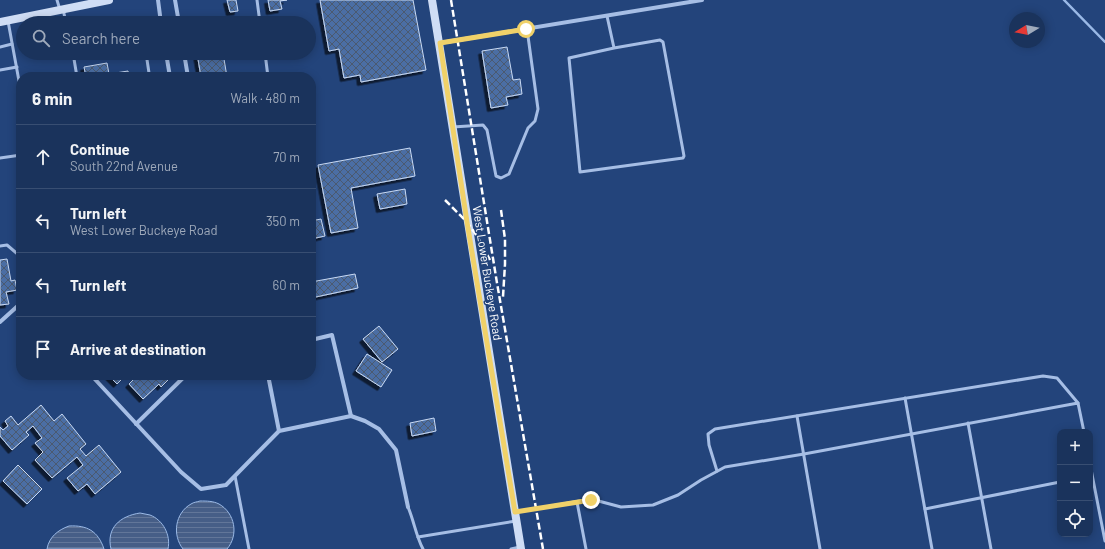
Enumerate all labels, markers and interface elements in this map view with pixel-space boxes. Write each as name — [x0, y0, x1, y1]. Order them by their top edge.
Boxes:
north arrow — [1009, 12, 1045, 48]
search box — [16, 16, 316, 60]
route start — [517, 20, 535, 38]
icon: search — [30, 27, 52, 49]
text: Search here — [62, 29, 140, 47]
text: 6 min — [32, 88, 72, 108]
text: Walk · 480 m — [230, 90, 300, 106]
text: Continue — [70, 140, 130, 158]
icon: ahead — [32, 146, 54, 168]
text: 70 m — [273, 149, 300, 165]
text: South 22nd Avenue — [70, 158, 178, 174]
text: Turn left — [70, 204, 126, 222]
street label: West Lower Buckeye Road — [470, 205, 506, 341]
icon: left — [32, 210, 54, 232]
text: 350 m — [266, 213, 300, 229]
text: West Lower Buckeye Road — [70, 222, 218, 238]
icon: left — [32, 274, 54, 296]
text: Turn left — [70, 276, 126, 294]
text: 60 m — [273, 277, 300, 293]
icon: arrive — [32, 338, 54, 360]
text: Arrive at destination — [70, 340, 206, 358]
map controls — [1057, 429, 1093, 537]
button: + — [1057, 429, 1093, 465]
button: − — [1057, 465, 1093, 501]
route end — [582, 491, 600, 509]
button: locate — [1057, 501, 1093, 537]

